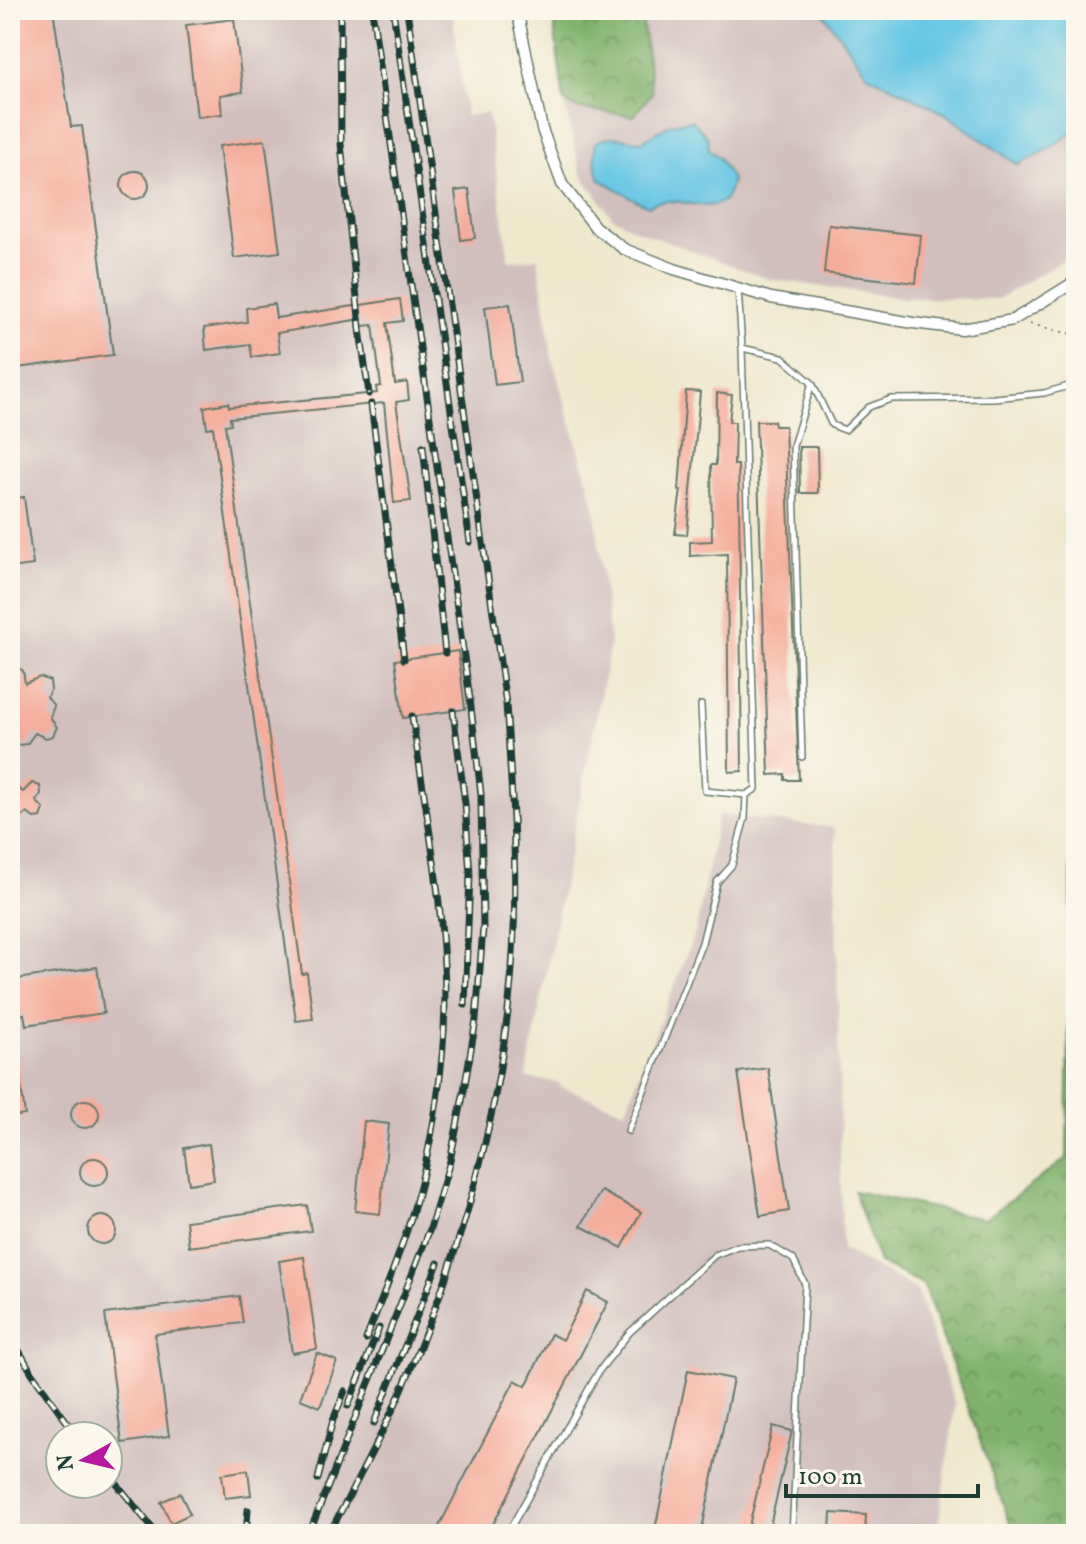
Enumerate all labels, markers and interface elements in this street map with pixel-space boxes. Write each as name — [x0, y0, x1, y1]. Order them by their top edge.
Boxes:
north arrow — [44, 1420, 124, 1500]
scale bar — [786, 1448, 978, 1498]
text: N — [50, 1452, 83, 1473]
text: 100 m — [798, 1461, 863, 1495]

